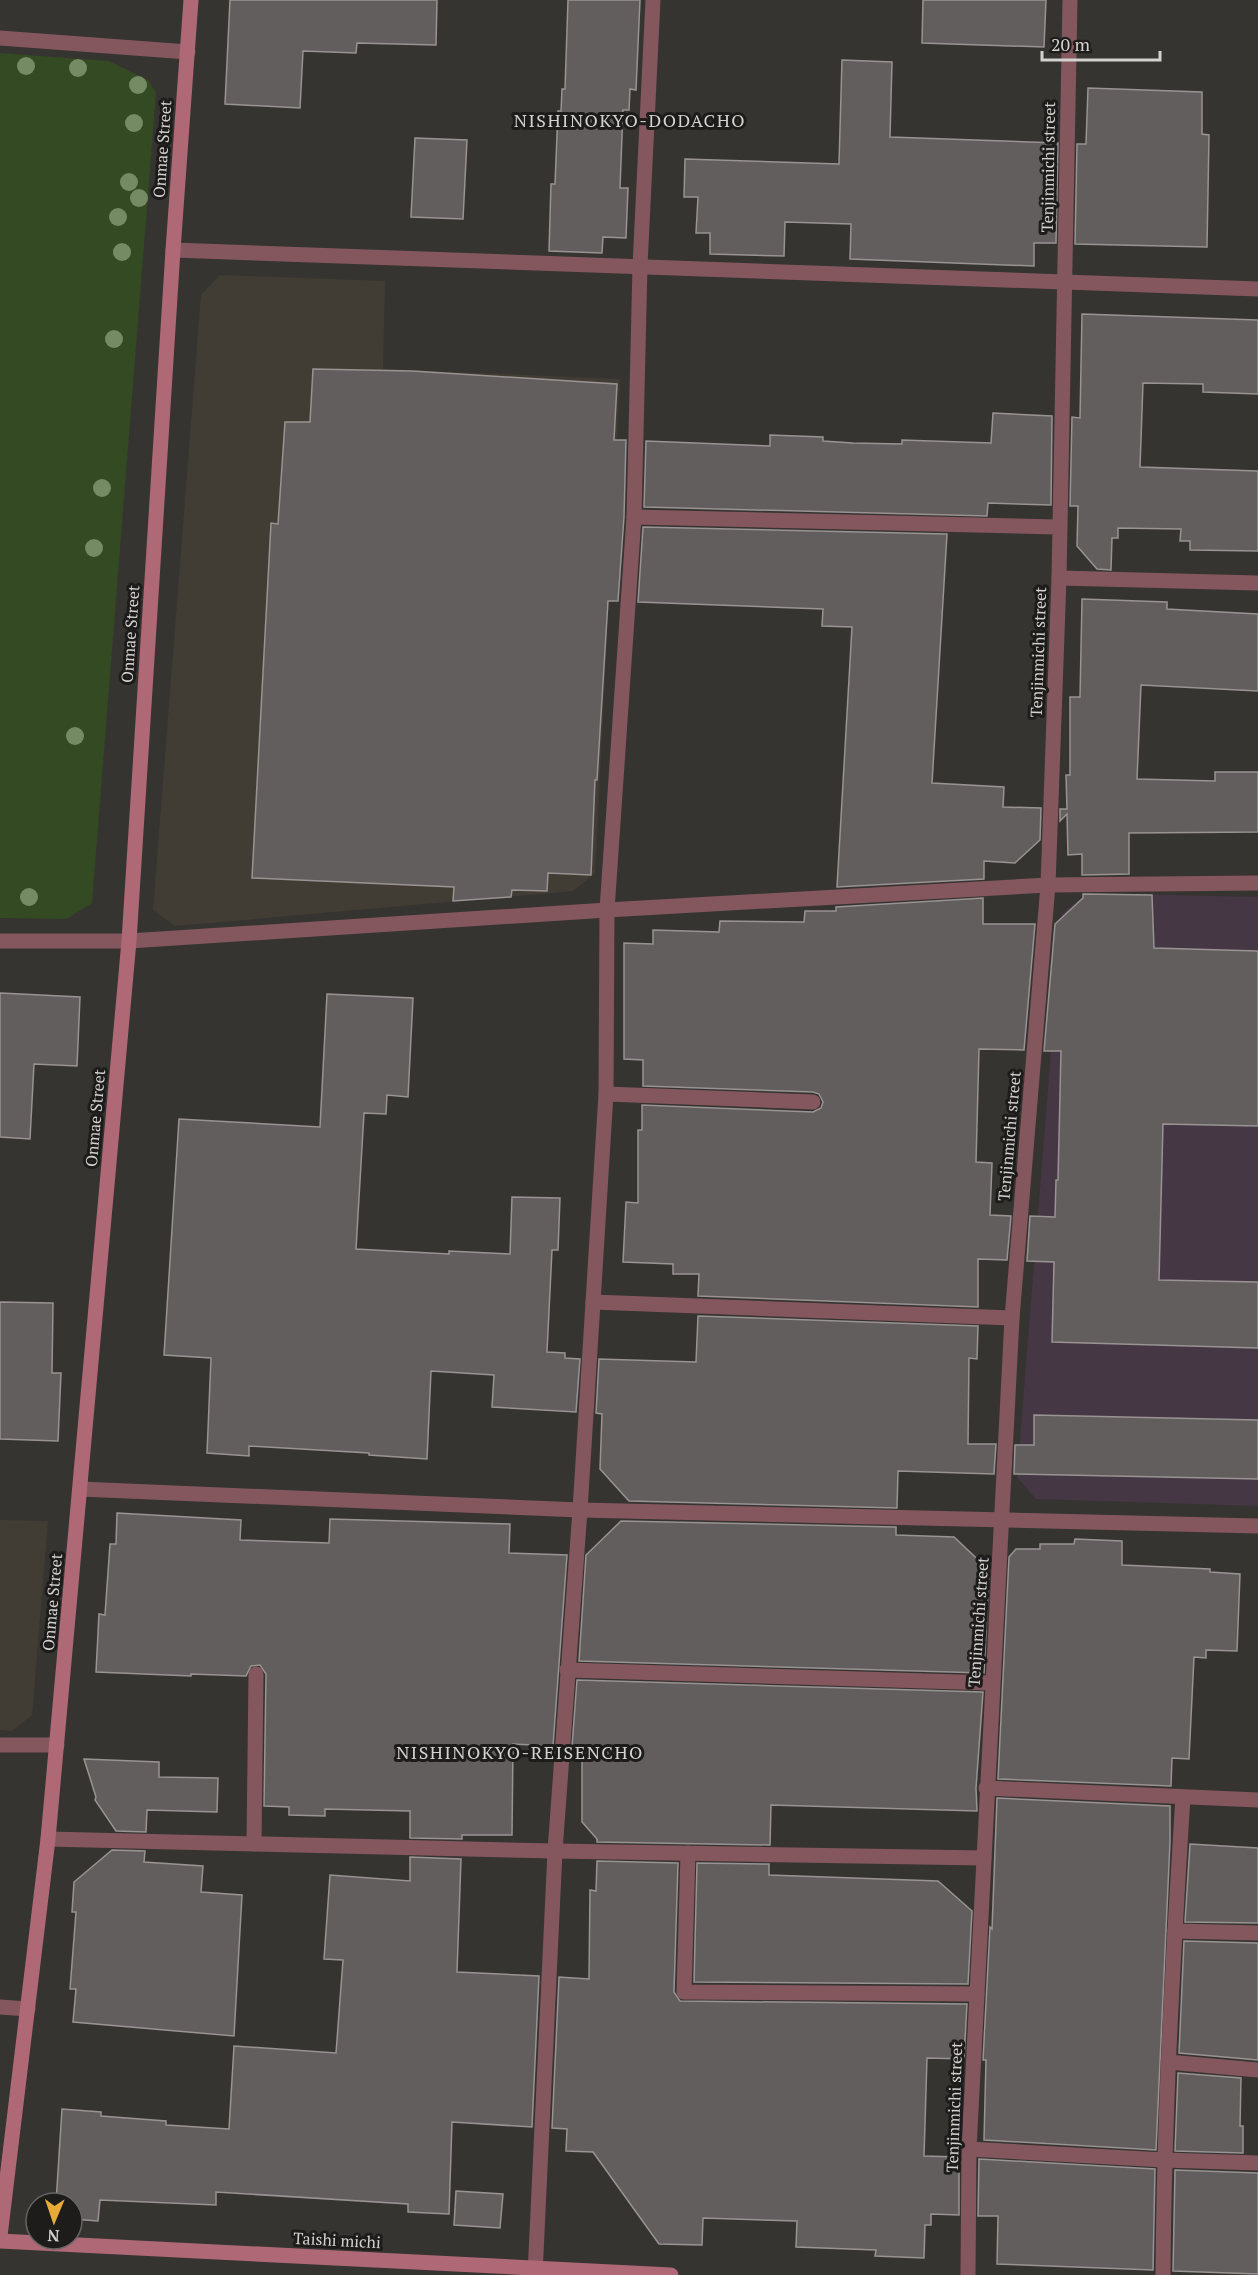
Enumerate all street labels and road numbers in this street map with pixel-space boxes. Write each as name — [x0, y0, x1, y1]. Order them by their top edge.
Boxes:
street label: Onmae Street — [148, 99, 176, 199]
street label: Tenjinmichi street — [1036, 101, 1060, 232]
street label: Onmae Street — [116, 584, 144, 684]
street label: Tenjinmichi street — [1025, 586, 1051, 718]
street label: Onmae Street — [80, 1068, 110, 1168]
street label: Tenjinmichi street — [992, 1070, 1026, 1202]
street label: Onmae Street — [37, 1552, 67, 1652]
street label: Tenjinmichi street — [962, 1556, 994, 1688]
street label: Tenjinmichi street — [941, 2041, 967, 2173]
street label: Taishi michi — [293, 2227, 382, 2253]

